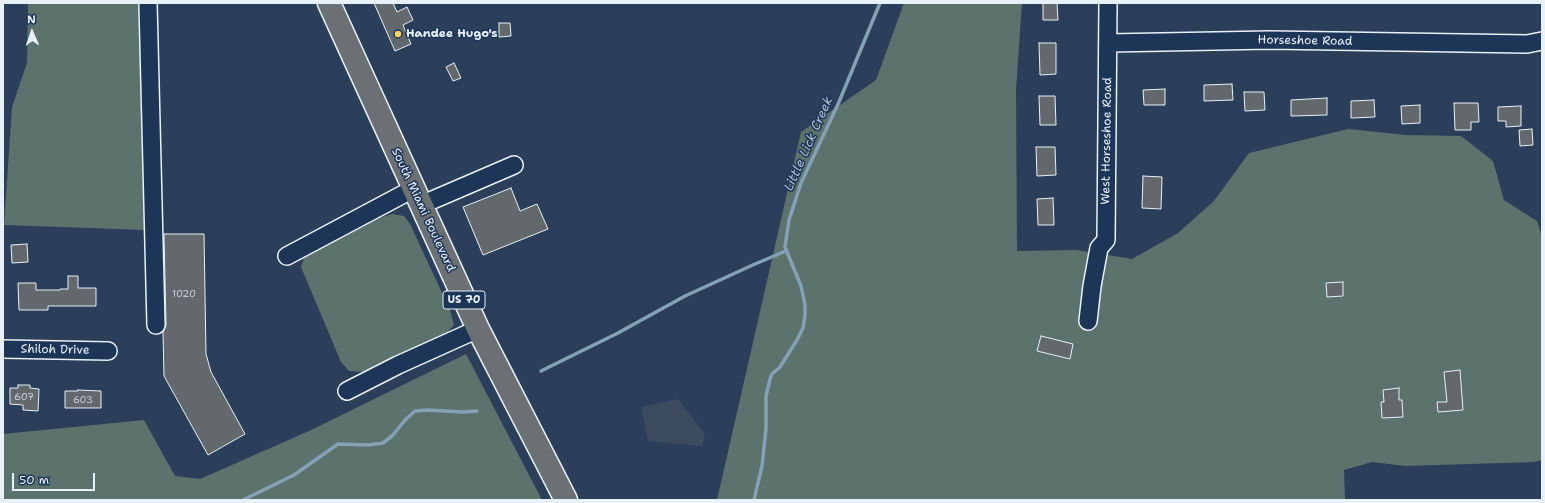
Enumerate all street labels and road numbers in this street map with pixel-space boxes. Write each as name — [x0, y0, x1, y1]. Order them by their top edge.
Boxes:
street label: Horseshoe Road — [1258, 33, 1352, 49]
street label: West Horseshoe Road — [1099, 77, 1115, 205]
street label: South Miami Boulevard — [388, 146, 458, 274]
road number: US 70 — [443, 291, 485, 309]
street label: Shiloh Drive — [20, 342, 90, 358]

